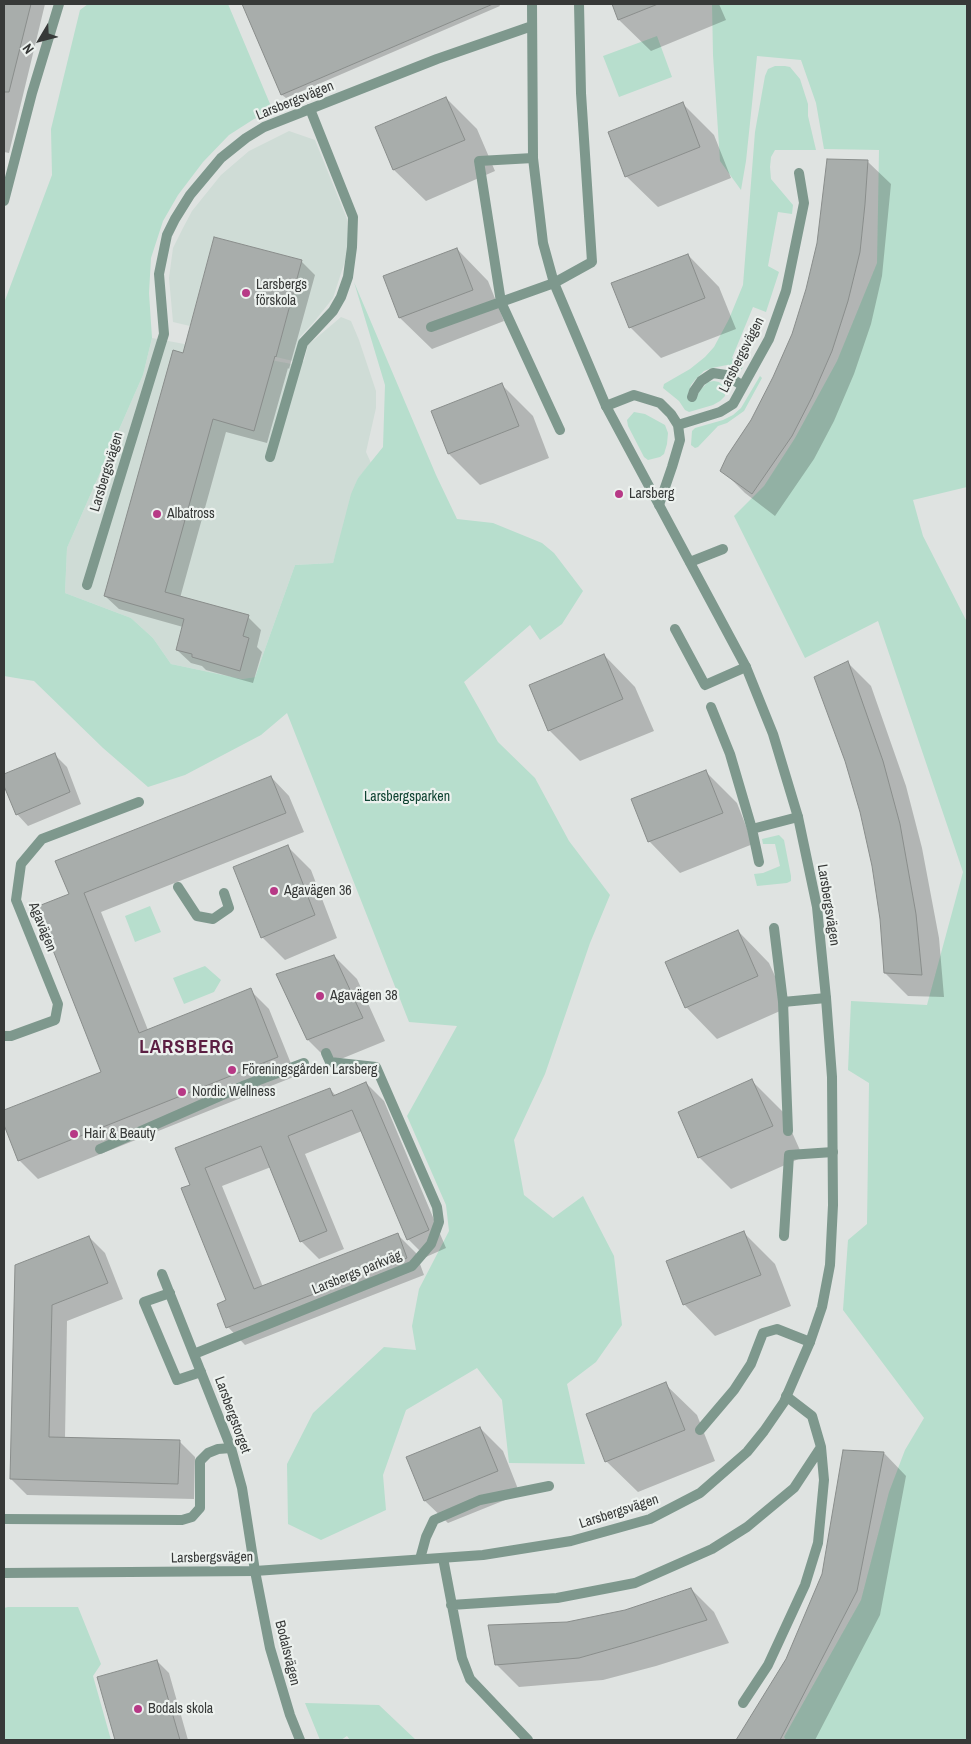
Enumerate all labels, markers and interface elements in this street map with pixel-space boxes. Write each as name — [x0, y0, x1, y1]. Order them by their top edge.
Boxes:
north arrow — [15, 15, 65, 65]
text: N — [18, 40, 38, 58]
street label: Larsbergsvägen — [254, 78, 336, 124]
place label: Larsbergs förskola — [256, 277, 307, 310]
marker: Larsbergs förskola — [240, 287, 252, 299]
street label: Larsbergsvägen — [716, 315, 768, 395]
street label: Larsbergsvägen — [87, 430, 127, 514]
place label: Larsberg — [629, 486, 674, 502]
marker: Larsberg — [613, 488, 625, 500]
place label: Albatross — [167, 506, 215, 522]
marker: Albatross — [151, 508, 163, 520]
park label: Larsbergsparken — [364, 789, 450, 805]
street label: Larsbergsvägen — [813, 863, 843, 947]
place label: Agavägen 36 — [284, 883, 352, 899]
marker: Agavägen 36 — [268, 885, 280, 897]
street label: Agavägen — [25, 900, 59, 954]
place label: Agavägen 38 — [330, 988, 398, 1004]
marker: Agavägen 38 — [314, 990, 326, 1002]
district label: LARSBERG — [138, 1037, 236, 1059]
place label: Föreningsgården Larsberg — [242, 1062, 377, 1078]
marker: Föreningsgården Larsberg — [226, 1064, 238, 1076]
place label: Nordic Wellness — [192, 1084, 275, 1100]
marker: Nordic Wellness — [176, 1086, 188, 1098]
place label: Hair & Beauty — [84, 1126, 155, 1142]
marker: Hair & Beauty — [68, 1128, 80, 1140]
street label: Larsbergs parkväg — [310, 1247, 404, 1299]
street label: Larsbergstorget — [210, 1374, 254, 1456]
street label: Larsbergsvägen — [577, 1491, 661, 1533]
street label: Larsbergsvägen — [171, 1549, 253, 1567]
street label: Bodalsvägen — [271, 1619, 303, 1687]
place label: Bodals skola — [148, 1701, 213, 1717]
marker: Bodals skola — [132, 1703, 144, 1715]

